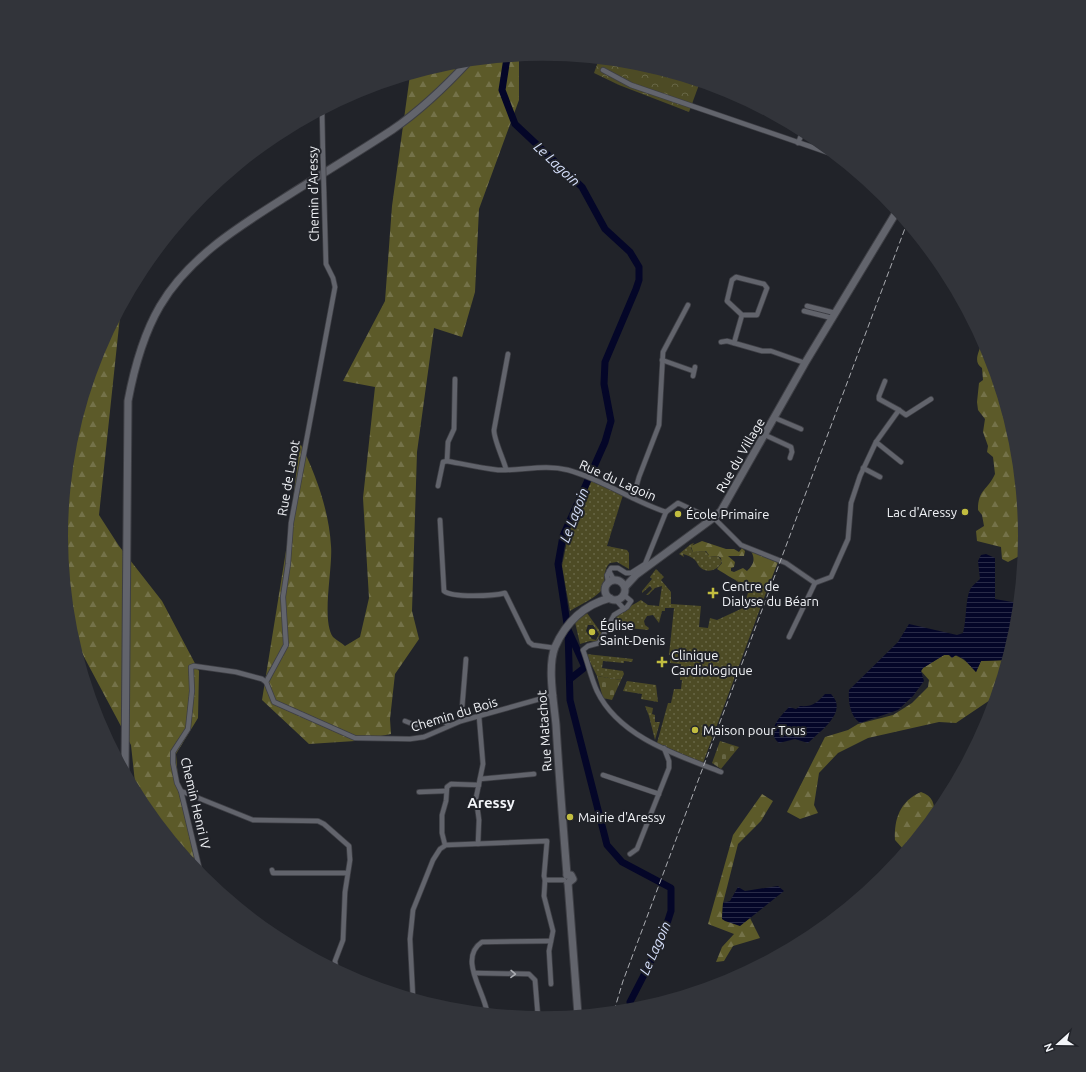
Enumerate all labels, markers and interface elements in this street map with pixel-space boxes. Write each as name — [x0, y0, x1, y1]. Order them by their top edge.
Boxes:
water label: Le Lagoin — [531, 139, 583, 189]
street label: Chemin d'Aressy — [305, 146, 321, 242]
street label: Rue du Village — [713, 415, 767, 495]
street label: Rue de Lanot — [274, 439, 302, 517]
street label: Rue du Lagoin — [577, 457, 659, 503]
water label: Le Lagoin — [556, 486, 592, 544]
place label: Lac d'Aressy — [887, 505, 957, 519]
place label: École Primaire — [686, 506, 769, 521]
marker: Lac d'Aressy — [960, 507, 970, 517]
marker: École Primaire — [673, 509, 683, 519]
place label: Centre de Dialyse du Béarn — [722, 579, 819, 608]
marker: Centre de Dialyse du Béarn — [707, 587, 719, 599]
place label: Église Saint-Denis — [600, 617, 666, 647]
marker: Église Saint-Denis — [587, 627, 597, 637]
place label: Clinique Cardiologique — [671, 648, 753, 677]
marker: Clinique Cardiologique — [656, 656, 668, 668]
street label: Rue Matachot — [534, 690, 554, 772]
street label: Chemin du Bois — [409, 694, 499, 734]
place label: Maison pour Tous — [703, 723, 806, 737]
marker: Maison pour Tous — [690, 725, 700, 735]
street label: Chemin Henri IV — [179, 756, 214, 851]
district label: Aressy — [467, 794, 515, 811]
place label: Mairie d'Aressy — [578, 810, 665, 824]
marker: Mairie d'Aressy — [565, 812, 575, 822]
water label: Le Lagoin — [636, 919, 674, 977]
one-way arrow — [510, 969, 516, 978]
north arrow — [1038, 1024, 1078, 1064]
text: N — [1042, 1042, 1056, 1054]

